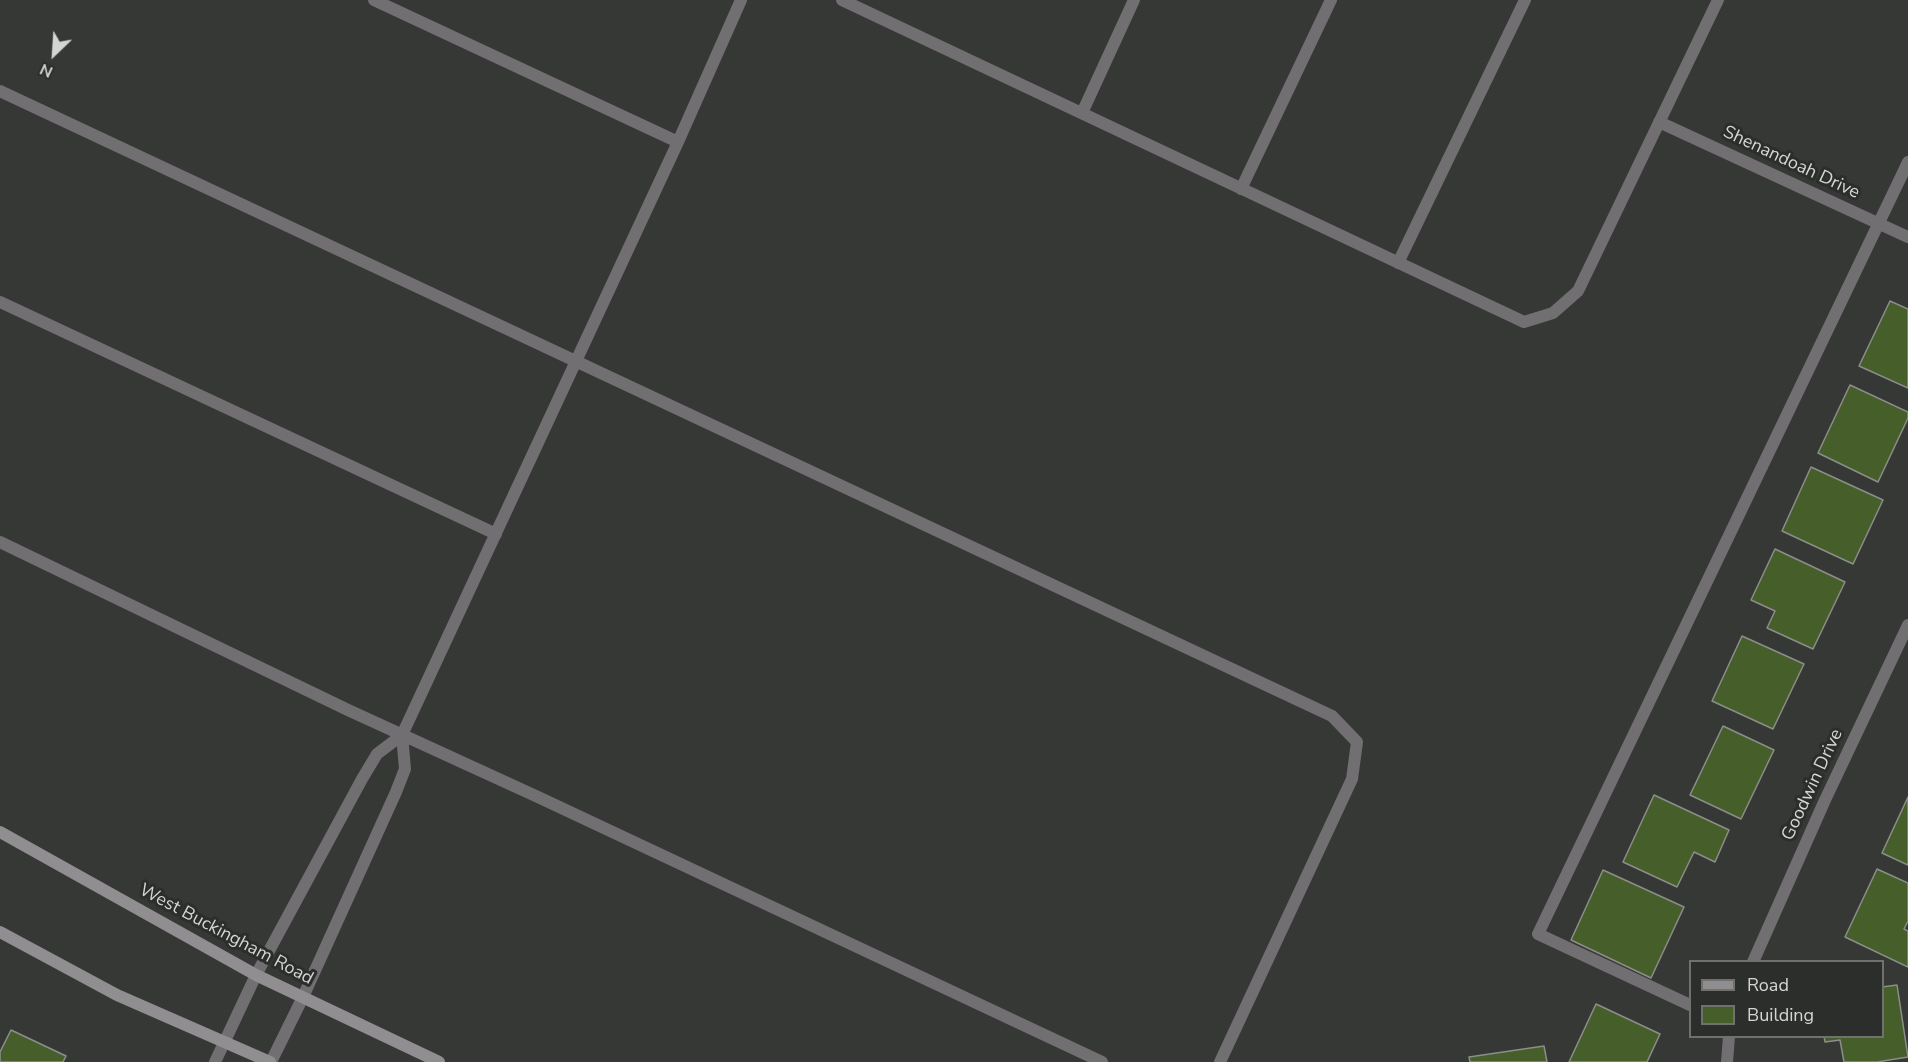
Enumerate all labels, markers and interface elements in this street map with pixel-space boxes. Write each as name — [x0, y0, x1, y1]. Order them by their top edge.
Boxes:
north arrow — [24, 24, 84, 84]
text: N — [36, 58, 56, 83]
street label: Shenandoah Drive — [1719, 122, 1863, 204]
street label: Goodwin Drive — [1778, 726, 1848, 844]
street label: West Buckingham Road — [135, 880, 317, 990]
legend — [1689, 960, 1884, 1038]
text: Road — [1747, 973, 1789, 997]
text: Building — [1747, 1003, 1814, 1027]

